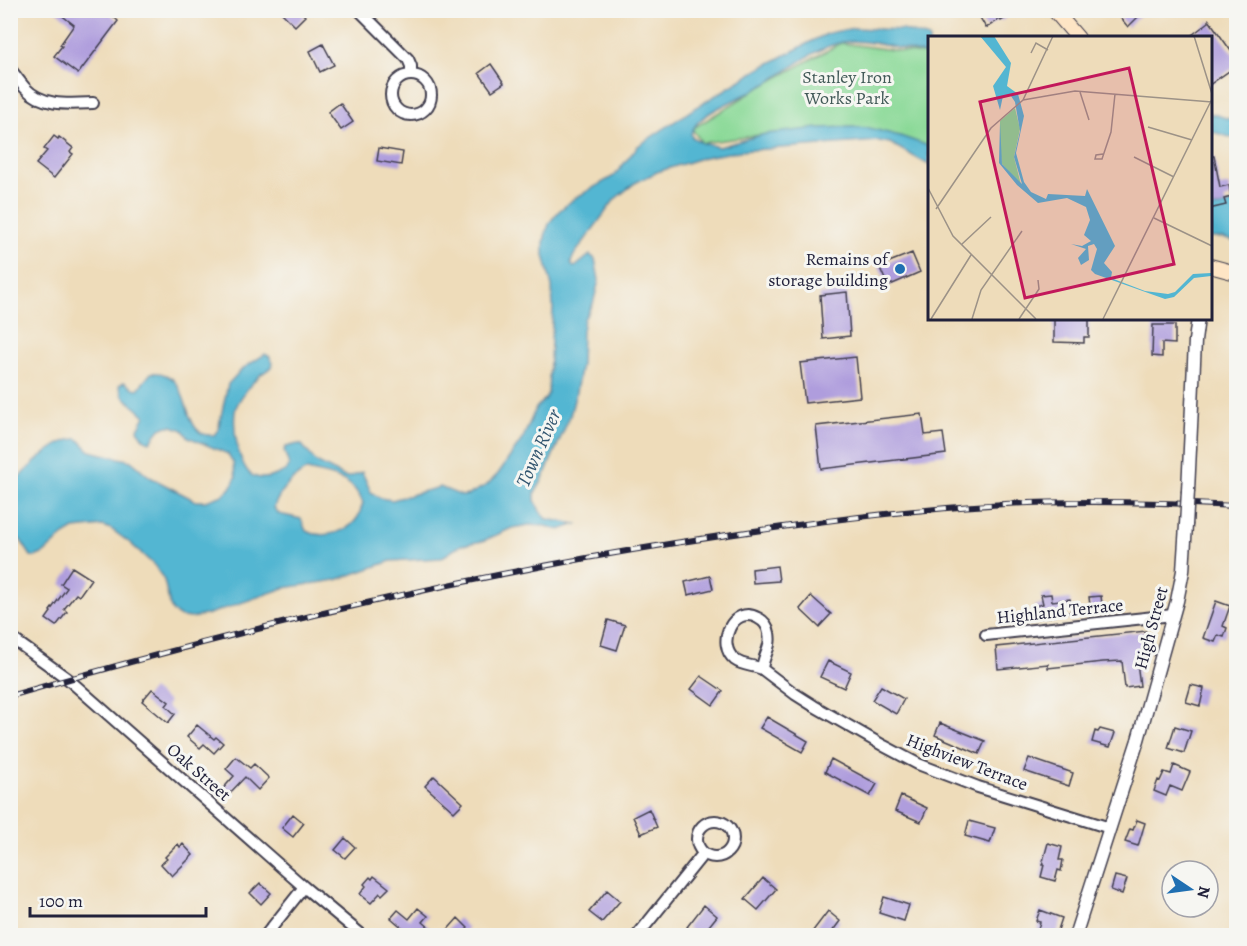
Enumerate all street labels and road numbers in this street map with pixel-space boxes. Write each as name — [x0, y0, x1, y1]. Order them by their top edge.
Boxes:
street label: High Street — [1128, 584, 1174, 672]
street label: Highland Terrace — [995, 592, 1125, 630]
street label: Highview Terrace — [903, 728, 1031, 796]
street label: Oak Street — [162, 737, 236, 807]

